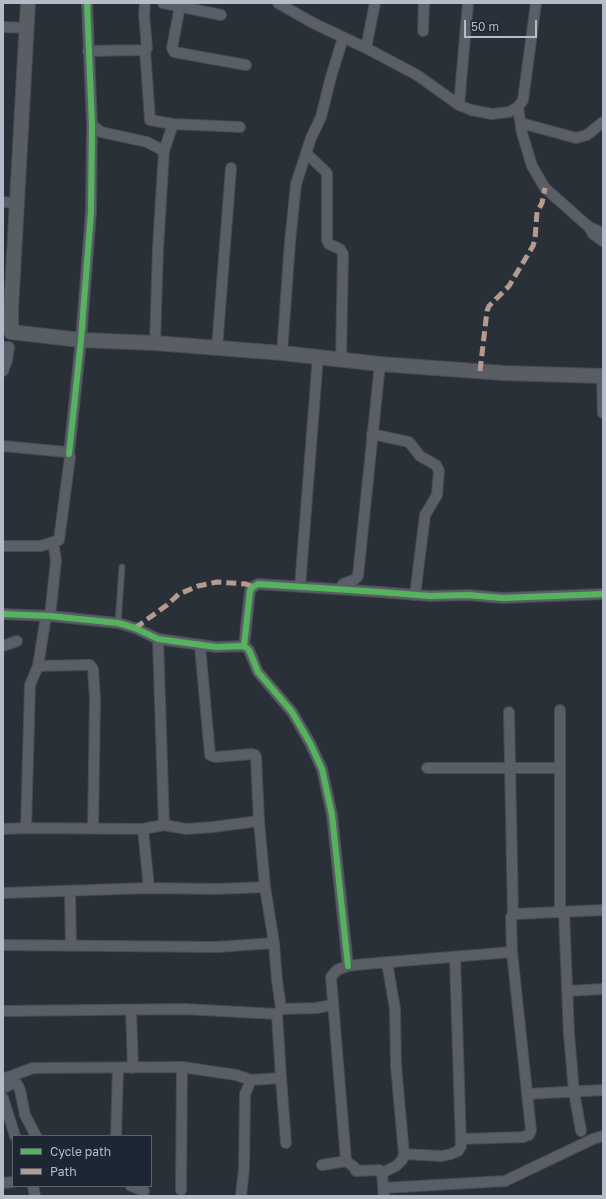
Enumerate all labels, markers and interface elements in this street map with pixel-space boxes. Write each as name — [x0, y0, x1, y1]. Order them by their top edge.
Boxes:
scale bar — [466, 12, 539, 38]
text: 50 m — [471, 19, 499, 34]
legend — [12, 1135, 152, 1187]
text: Cycle path — [50, 1144, 111, 1159]
text: Path — [50, 1164, 77, 1179]

